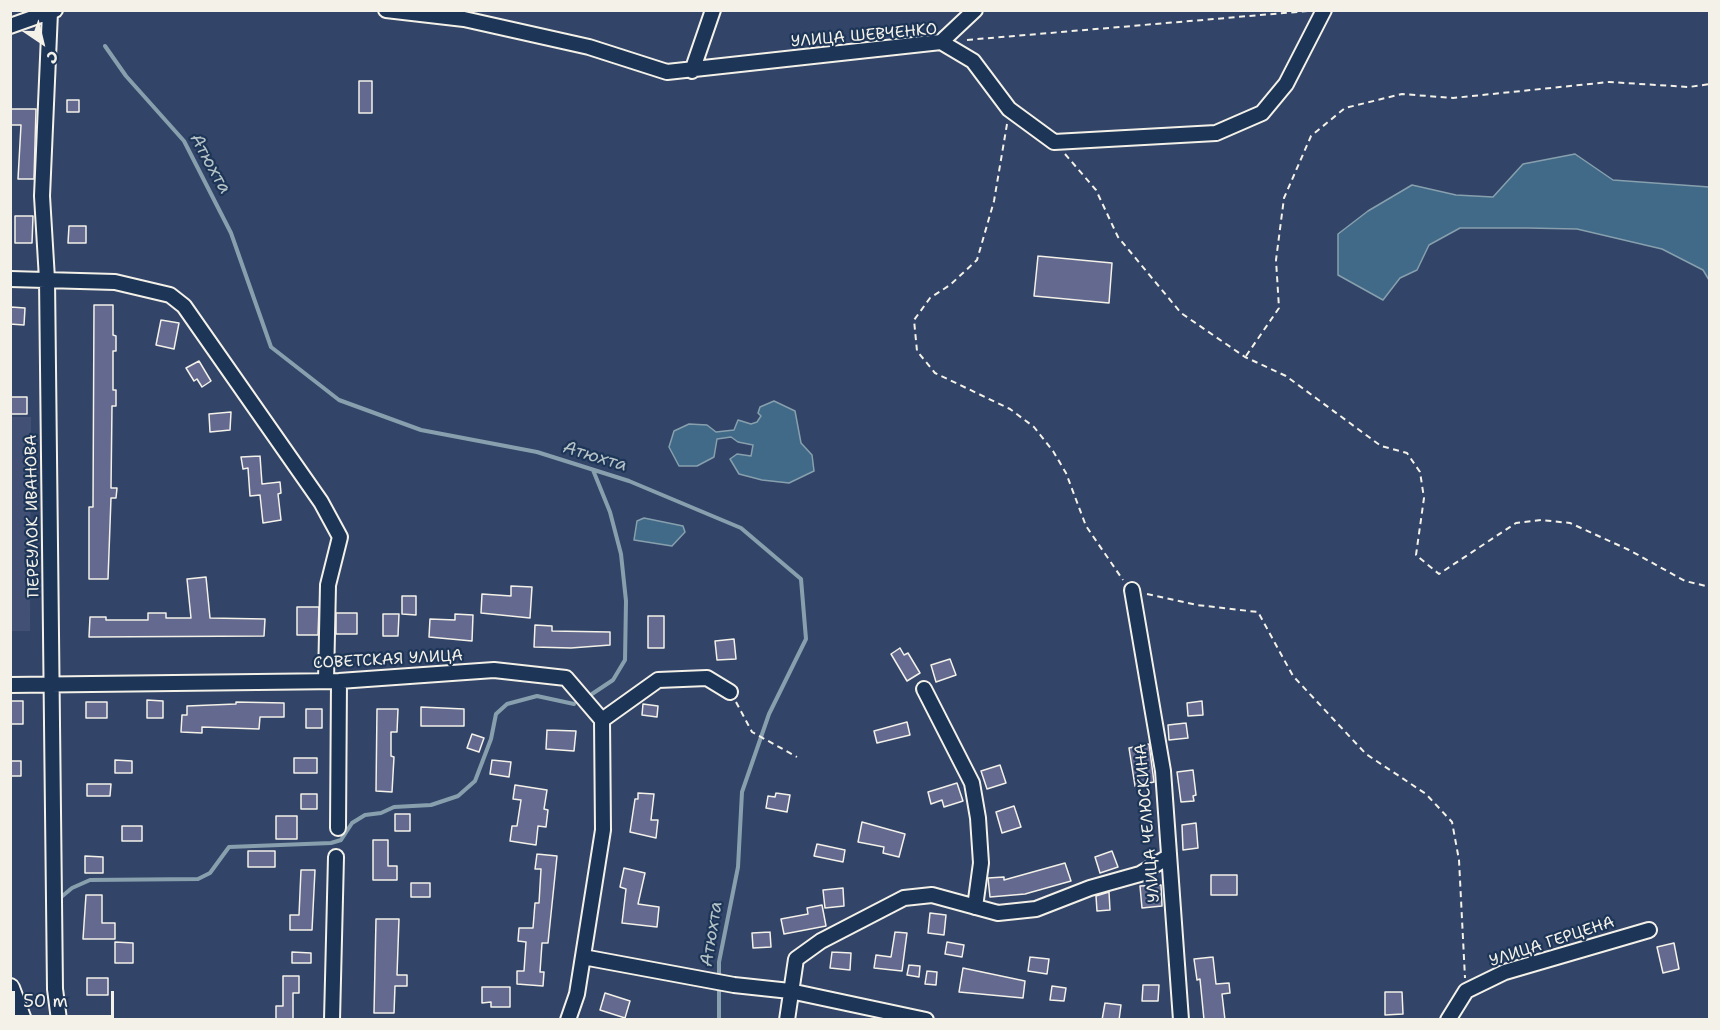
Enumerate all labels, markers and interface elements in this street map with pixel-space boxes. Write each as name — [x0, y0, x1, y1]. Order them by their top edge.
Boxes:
north arrow — [12, 12, 72, 72]
street label: УЛИЦА ШЕВЧЕНКО — [790, 20, 938, 52]
text: С — [43, 46, 63, 69]
water label: Атюхта — [185, 130, 235, 198]
street label: ПЕРЕУЛОК ИВАНОВА — [22, 434, 44, 598]
water label: Атюхта — [560, 437, 630, 477]
street label: СОВЕТСКАЯ УЛИЦА — [313, 646, 463, 674]
street label: УЛИЦА ЧЕЛЮСКИНА — [1131, 743, 1165, 903]
water label: Атюхта — [696, 900, 728, 968]
street label: УЛИЦА ГЕРЦЕНА — [1487, 913, 1617, 971]
scale bar — [15, 979, 117, 1017]
text: 50 m — [23, 989, 68, 1013]

